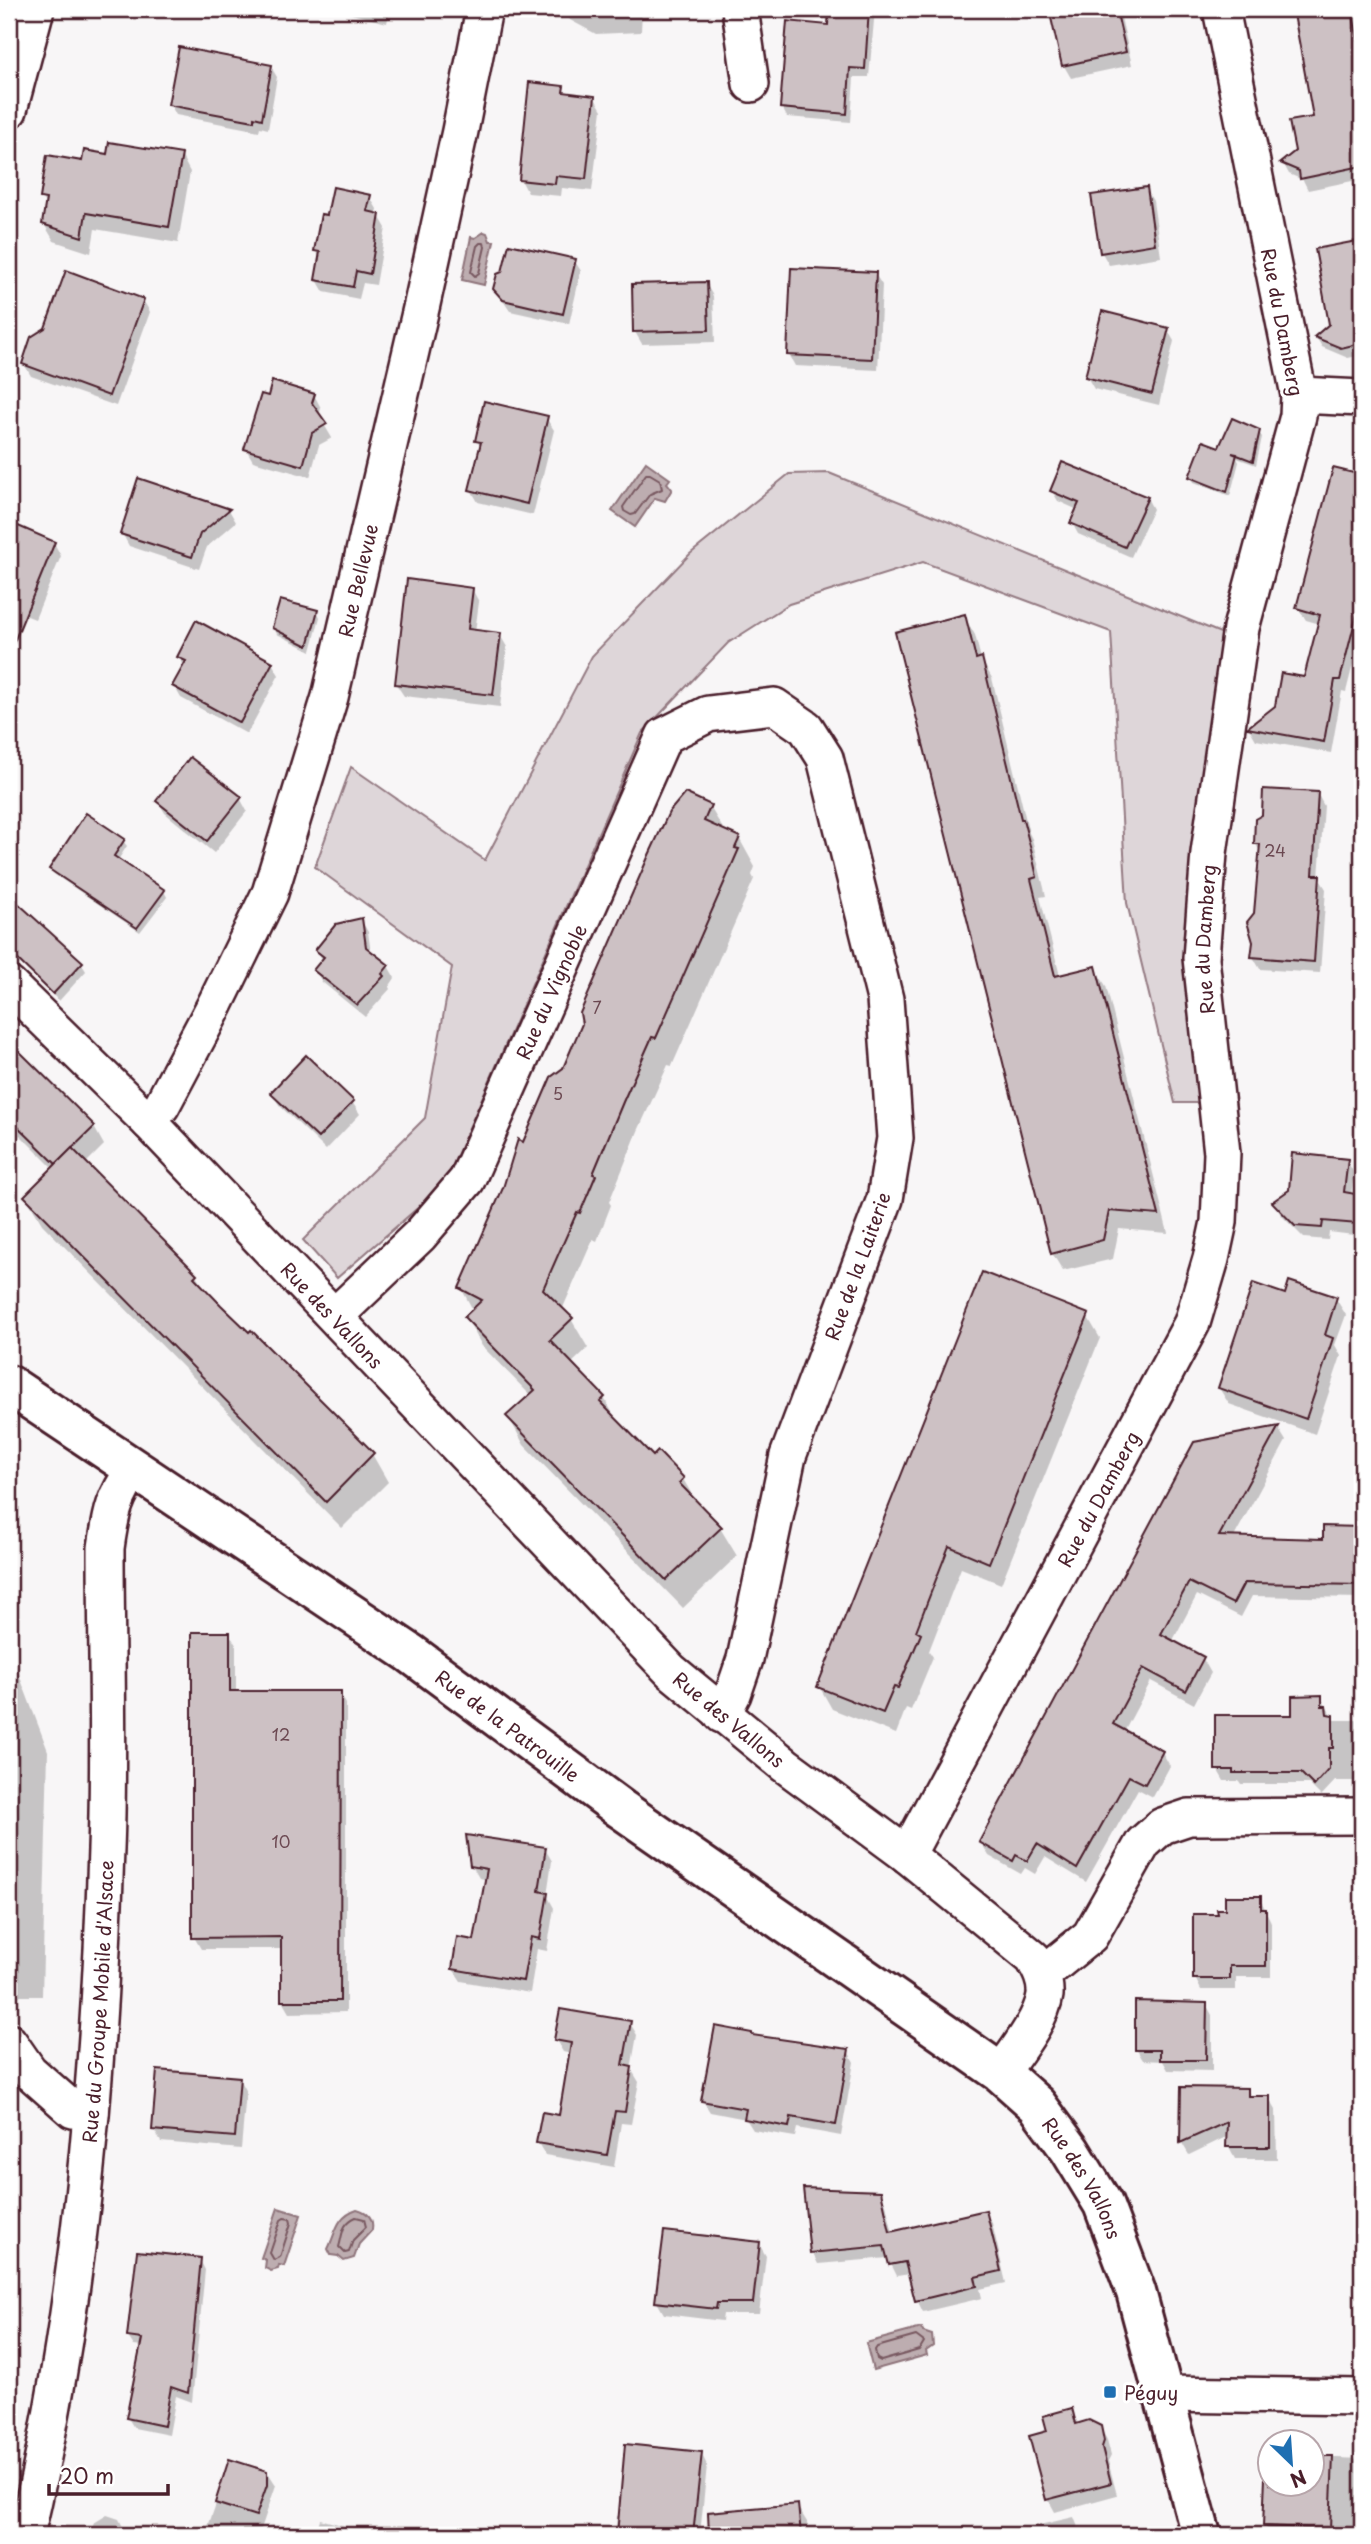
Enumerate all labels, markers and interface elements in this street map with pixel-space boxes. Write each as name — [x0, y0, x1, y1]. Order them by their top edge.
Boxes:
street label: Rue du Damberg — [1255, 246, 1311, 398]
street label: Rue Bellevue — [330, 521, 384, 640]
house number: 24 — [1264, 838, 1286, 862]
street label: Rue du Damberg — [1187, 863, 1222, 1016]
street label: Rue du Vignoble — [508, 919, 593, 1064]
house number: 7 — [592, 995, 602, 1019]
house number: 5 — [553, 1081, 563, 1105]
street label: Rue de la Laiterie — [817, 1188, 897, 1344]
street label: Rue des Vallons — [275, 1255, 390, 1374]
street label: Rue du Damberg — [1050, 1426, 1146, 1572]
street label: Rue de la Patrouille — [430, 1663, 586, 1788]
street label: Rue des Vallons — [667, 1665, 791, 1774]
house number: 12 — [272, 1722, 290, 1746]
house number: 10 — [272, 1829, 290, 1853]
street label: Rue du Groupe Mobile d'Alsace — [75, 1860, 120, 2144]
street label: Rue des Vallons — [1036, 2111, 1129, 2243]
place label: Péguy — [1124, 2378, 1178, 2406]
marker: Péguy — [1102, 2384, 1118, 2400]
north arrow — [1256, 2428, 1326, 2498]
scale bar — [49, 2453, 168, 2497]
text: 20 m — [60, 2459, 114, 2491]
text: N — [1286, 2463, 1311, 2495]

